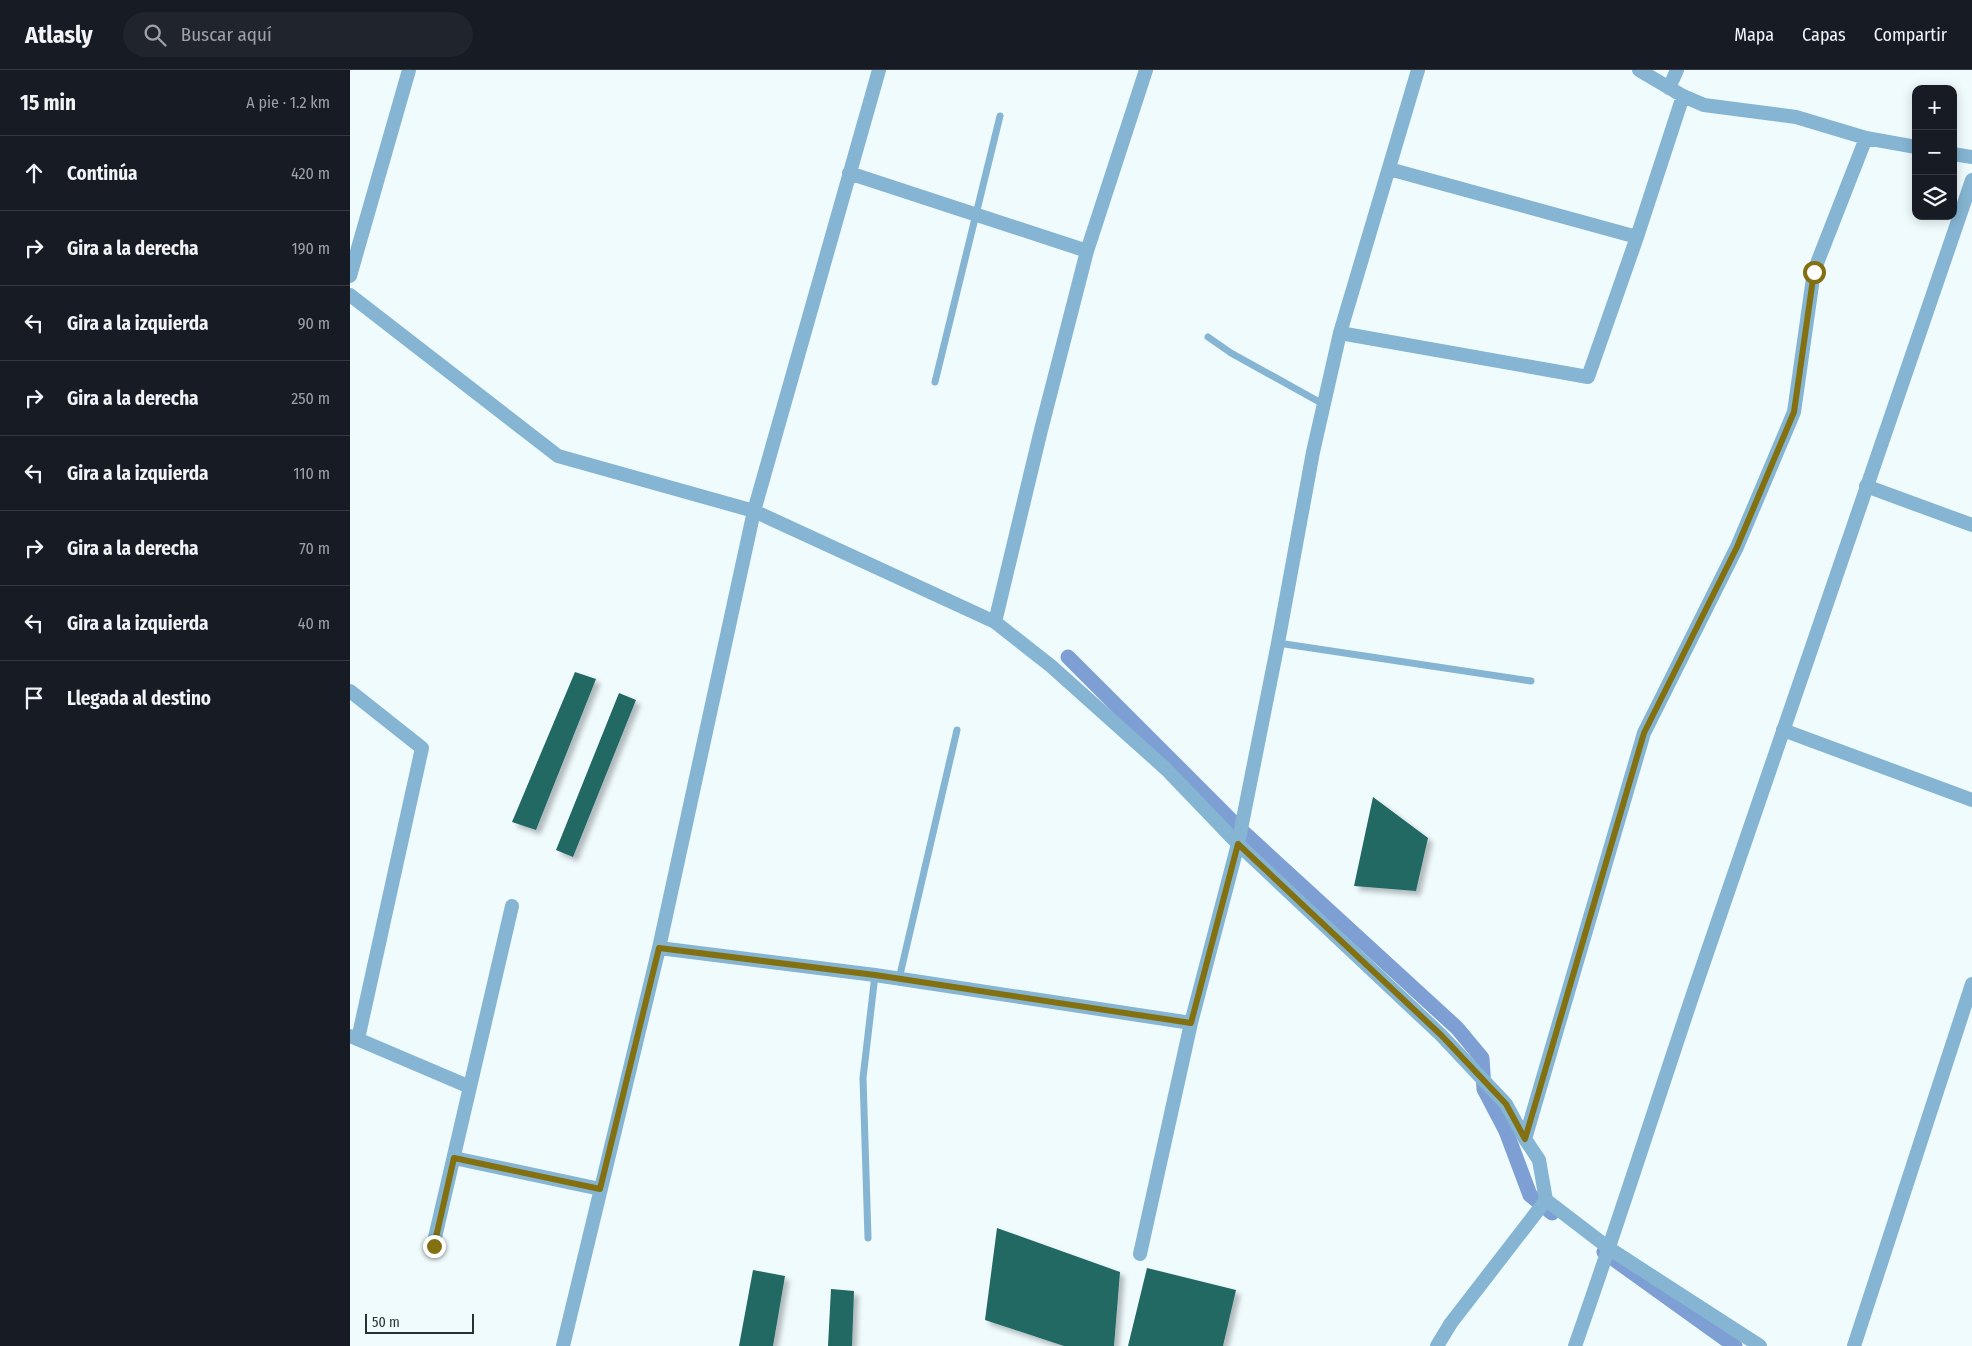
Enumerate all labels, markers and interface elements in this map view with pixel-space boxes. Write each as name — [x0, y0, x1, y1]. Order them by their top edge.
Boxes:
search box — [123, 12, 473, 57]
text: Atlasly — [25, 21, 93, 49]
icon: search — [141, 21, 169, 49]
text: Buscar aquí — [181, 23, 272, 46]
text: Mapa — [1734, 24, 1774, 46]
text: Capas — [1802, 24, 1846, 46]
text: Compartir — [1874, 24, 1947, 46]
map controls — [1912, 85, 1957, 220]
button: + — [1912, 85, 1957, 130]
text: 15 min — [20, 90, 76, 116]
text: A pie · 1.2 km — [246, 93, 330, 112]
button: − — [1912, 130, 1957, 175]
icon: ahead — [20, 159, 48, 187]
text: Continúa — [67, 162, 138, 185]
text: 420 m — [291, 164, 330, 183]
button: layers — [1912, 175, 1957, 220]
icon: right — [20, 234, 48, 262]
text: Gira a la derecha — [67, 237, 199, 260]
text: 190 m — [292, 239, 330, 258]
route start — [1803, 261, 1826, 284]
icon: left — [20, 309, 48, 337]
text: Gira a la izquierda — [67, 312, 209, 335]
text: 90 m — [298, 314, 330, 333]
icon: right — [20, 384, 48, 412]
text: Gira a la derecha — [67, 387, 199, 410]
text: 250 m — [291, 389, 330, 408]
icon: left — [20, 459, 48, 487]
text: Gira a la izquierda — [67, 462, 209, 485]
text: 110 m — [293, 464, 330, 483]
icon: right — [20, 534, 48, 562]
text: Gira a la derecha — [67, 537, 199, 560]
text: 70 m — [299, 539, 330, 558]
icon: left — [20, 609, 48, 637]
text: Gira a la izquierda — [67, 612, 209, 635]
text: 40 m — [298, 614, 330, 633]
icon: arrive — [20, 684, 48, 712]
text: Llegada al destino — [67, 687, 211, 710]
route end — [423, 1235, 446, 1258]
scale bar — [365, 1311, 474, 1334]
text: 50 m — [372, 1314, 400, 1331]

